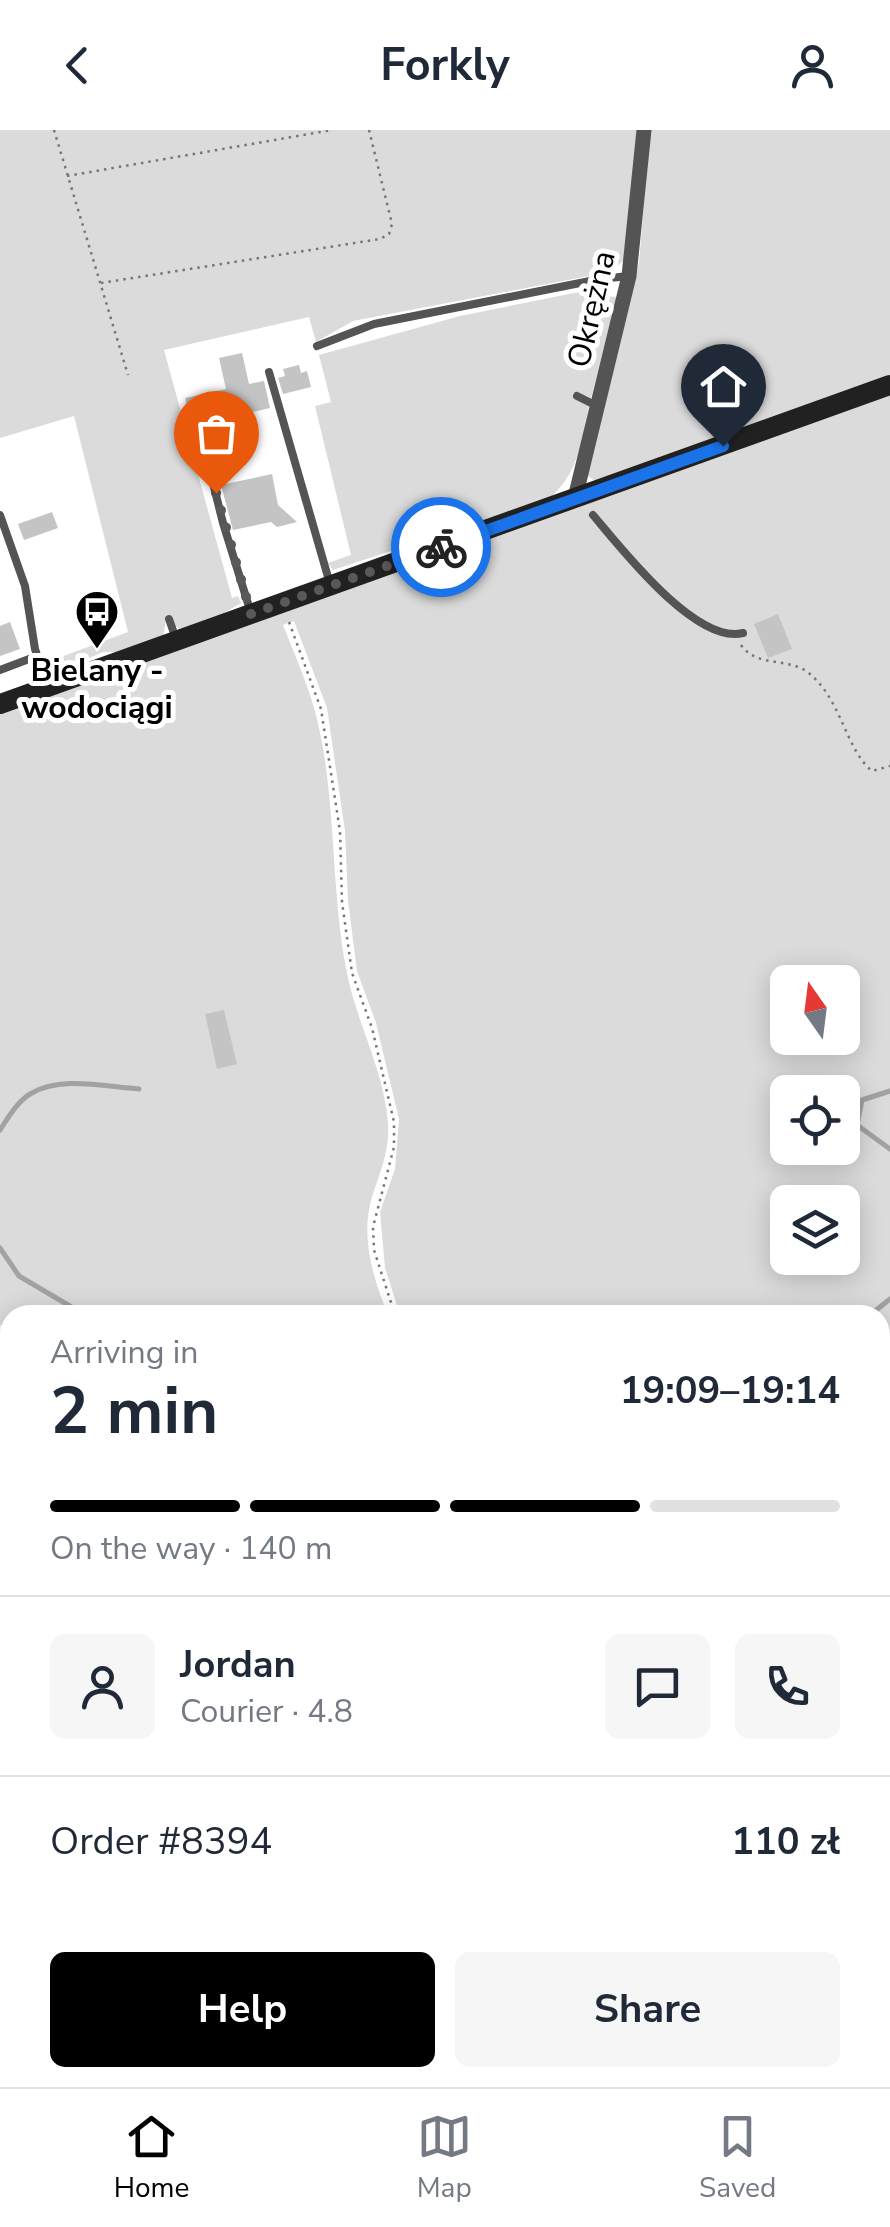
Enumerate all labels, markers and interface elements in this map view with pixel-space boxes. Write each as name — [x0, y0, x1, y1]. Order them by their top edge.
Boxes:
text: Forkly — [380, 35, 510, 96]
icon: back — [50, 38, 105, 93]
icon: person — [785, 38, 840, 93]
street label: Okrężna — [557, 246, 626, 372]
pin — [681, 344, 766, 447]
icon: home — [696, 359, 751, 414]
pin — [174, 391, 259, 494]
icon: bag — [189, 406, 244, 461]
courier — [391, 497, 491, 597]
icon: bike — [414, 520, 469, 575]
bus stop icon: Bielany - wodociągi — [74, 589, 120, 650]
place label: Bielany - wodociągi — [21, 649, 173, 729]
north arrow — [770, 965, 860, 1055]
map controls — [770, 965, 860, 1275]
button: locate — [770, 1075, 860, 1165]
button: layers — [770, 1185, 860, 1275]
text: Arriving in — [50, 1331, 198, 1374]
text: 19:09–19:14 — [620, 1365, 840, 1416]
text: 2 min — [50, 1367, 218, 1456]
text: On the way · 140 m — [50, 1527, 332, 1570]
button: person — [50, 1634, 155, 1739]
button: chat — [605, 1634, 710, 1739]
button: phone — [735, 1634, 840, 1739]
text: Jordan — [180, 1639, 296, 1690]
text: Courier · 4.8 — [180, 1690, 353, 1733]
text: Order #8394 — [50, 1816, 272, 1867]
text: 110 zł — [731, 1816, 840, 1867]
button: Help — [50, 1952, 435, 2067]
button: Share — [455, 1952, 840, 2067]
tab: Home — [114, 2109, 189, 2207]
tab: Map — [417, 2109, 472, 2207]
tab: Saved — [699, 2109, 776, 2207]

